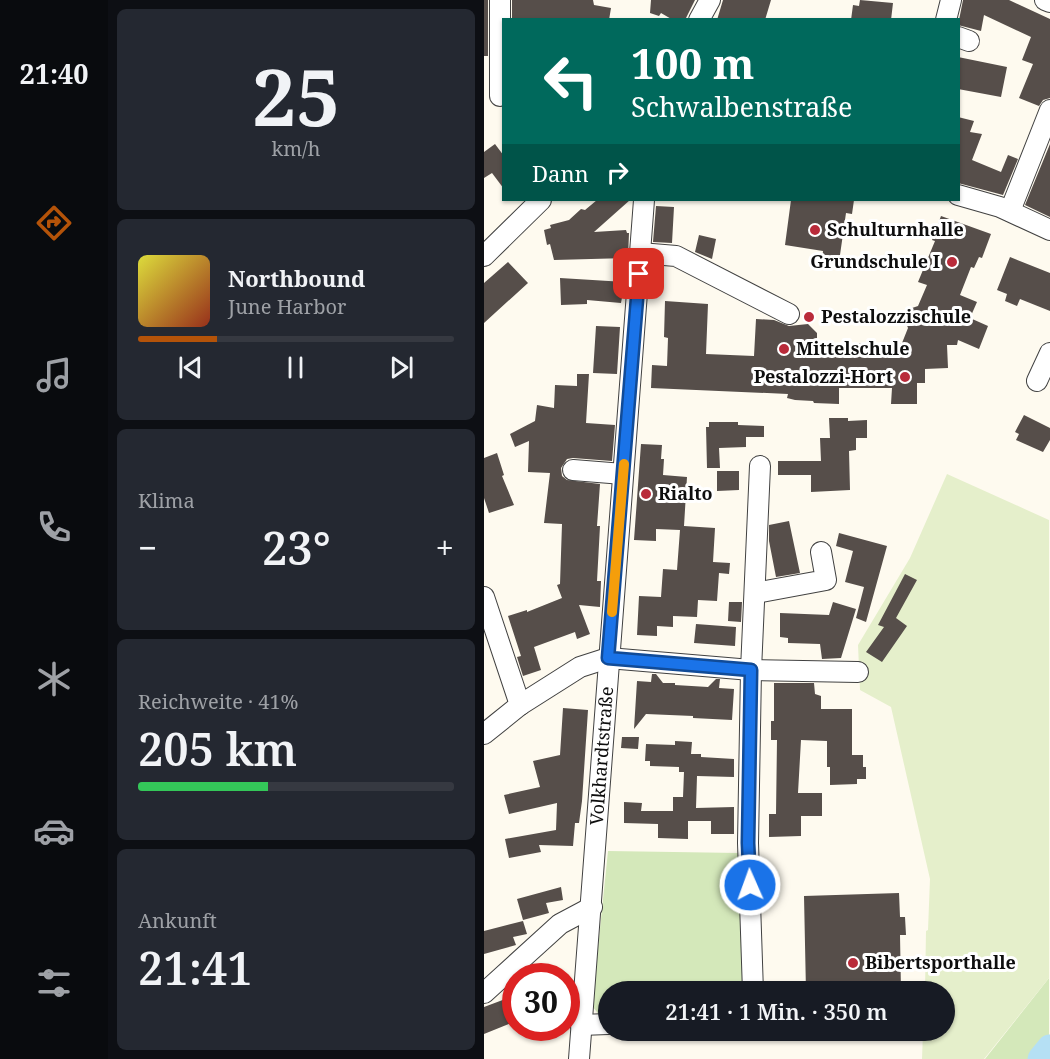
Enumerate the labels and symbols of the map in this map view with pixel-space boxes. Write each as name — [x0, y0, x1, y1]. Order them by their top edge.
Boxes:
place label: Schulturnhalle — [827, 217, 964, 241]
marker: Schulturnhalle — [808, 223, 822, 237]
pin — [613, 248, 664, 299]
place label: Grundschule I — [810, 249, 940, 273]
marker: Grundschule I — [945, 255, 959, 269]
place label: Pestalozzischule — [821, 304, 971, 328]
marker: Pestalozzischule — [802, 310, 816, 324]
place label: Mittelschule — [796, 336, 909, 360]
marker: Mittelschule — [777, 342, 791, 356]
place label: Pestalozzi-Hort — [754, 364, 893, 388]
marker: Pestalozzi-Hort — [898, 370, 912, 384]
place label: Rialto — [658, 481, 713, 505]
marker: Rialto — [639, 487, 653, 501]
street label: Volkhardtstraße — [584, 686, 618, 826]
position arrow — [718, 853, 782, 917]
place label: Bibertsporthalle — [865, 950, 1016, 974]
marker: Bibertsporthalle — [846, 956, 860, 970]
speed limit sign: 30 — [502, 963, 580, 1041]

